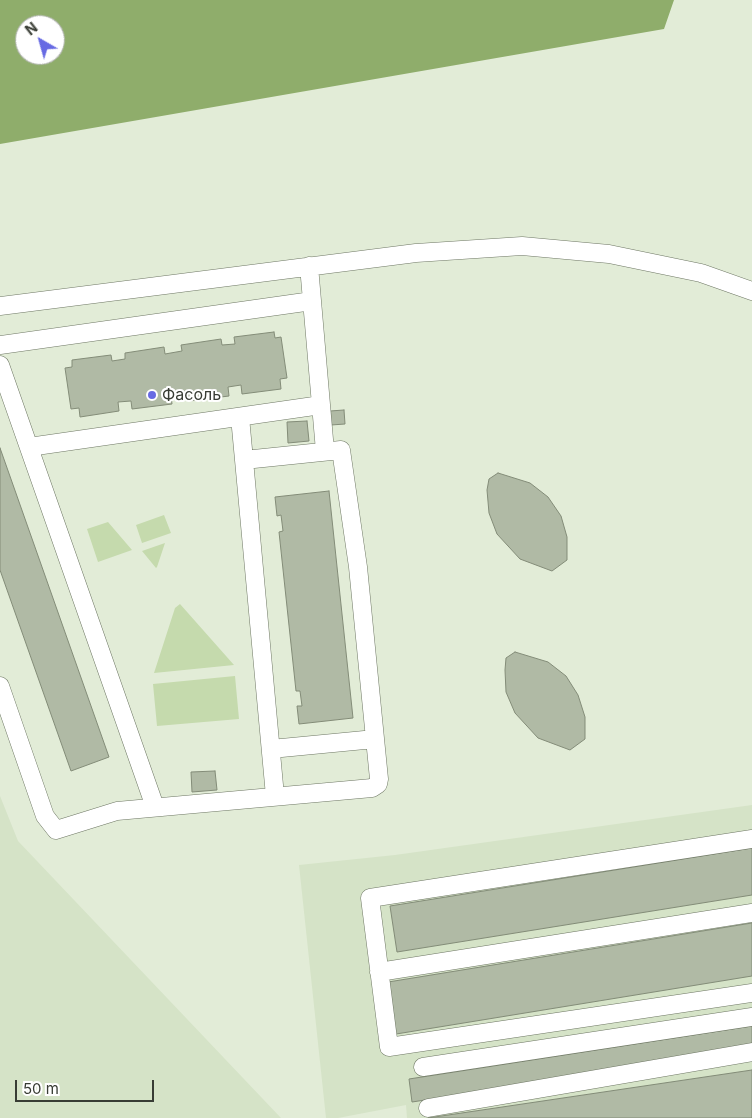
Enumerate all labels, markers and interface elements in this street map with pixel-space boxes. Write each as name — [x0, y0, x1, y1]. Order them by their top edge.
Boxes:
north arrow — [15, 15, 65, 65]
text: N — [22, 19, 41, 39]
place label: Фасоль — [162, 385, 221, 405]
marker: Фасоль — [146, 389, 158, 401]
scale bar — [18, 1070, 156, 1102]
text: 50 m — [23, 1079, 59, 1098]

